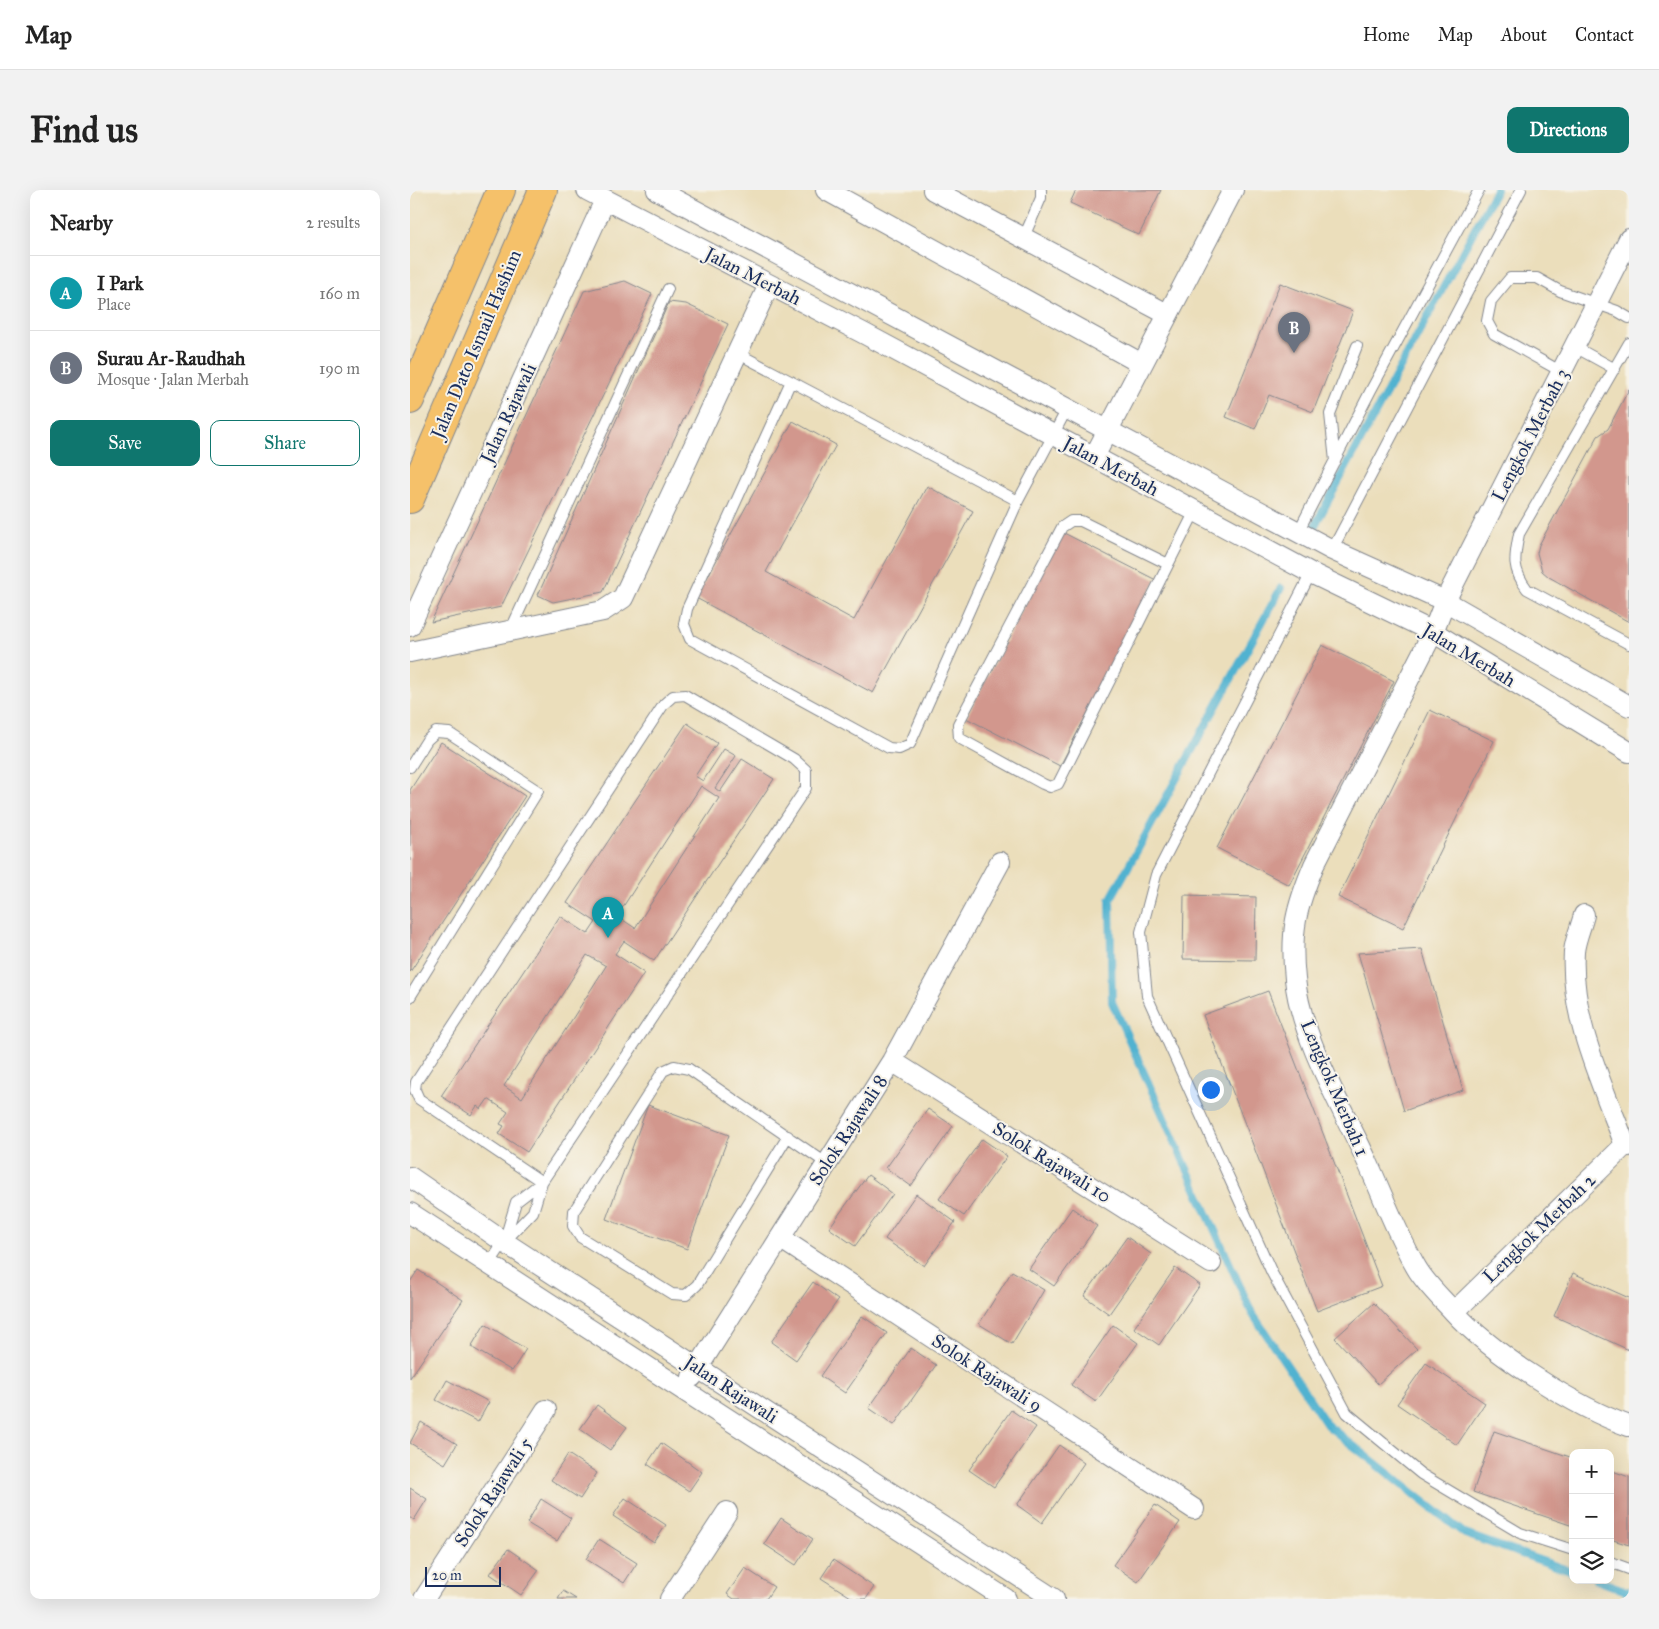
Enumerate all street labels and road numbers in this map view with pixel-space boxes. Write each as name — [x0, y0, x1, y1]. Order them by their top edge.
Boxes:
street label: Jalan Merbah — [699, 241, 805, 311]
street label: Jalan Dato Ismail Hashim — [425, 246, 527, 444]
street label: Jalan Rajawali — [474, 359, 542, 469]
street label: Lengkok Merbah 3 — [1487, 365, 1574, 506]
street label: Jalan Merbah — [1057, 430, 1163, 502]
street label: Jalan Merbah — [1416, 617, 1520, 693]
street label: Lengkok Merbah 1 — [1295, 1016, 1374, 1160]
street label: Solok Rajawali 8 — [804, 1070, 892, 1190]
street label: Solok Rajawali 10 — [988, 1116, 1116, 1208]
street label: Lengkok Merbah 2 — [1478, 1168, 1601, 1288]
street label: Solok Rajawali 9 — [927, 1329, 1047, 1417]
street label: Jalan Rajawali — [677, 1349, 782, 1429]
street label: Solok Rajawali 5 — [449, 1433, 537, 1551]

